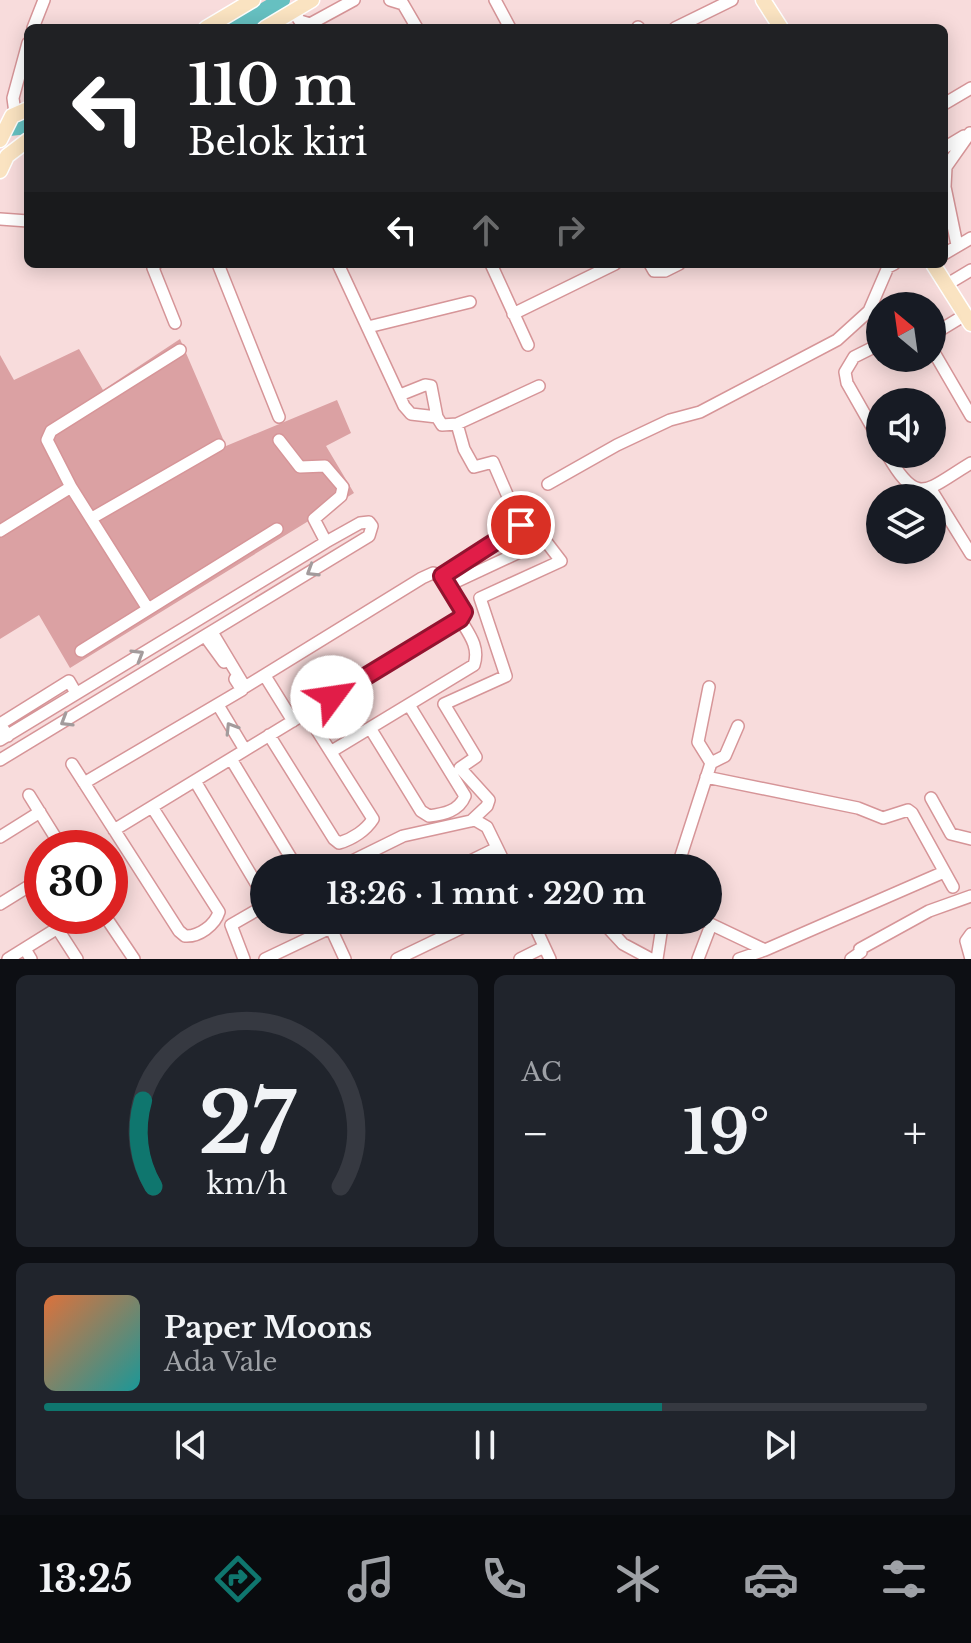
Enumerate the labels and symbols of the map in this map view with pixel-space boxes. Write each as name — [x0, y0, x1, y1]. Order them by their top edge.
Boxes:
north arrow — [866, 292, 946, 372]
pin — [487, 491, 555, 559]
one-way arrow — [306, 561, 321, 577]
one-way arrow — [129, 650, 144, 665]
position arrow — [290, 655, 374, 739]
one-way arrow — [60, 711, 75, 727]
one-way arrow — [226, 722, 241, 737]
speed limit sign: 30 — [24, 830, 128, 934]

